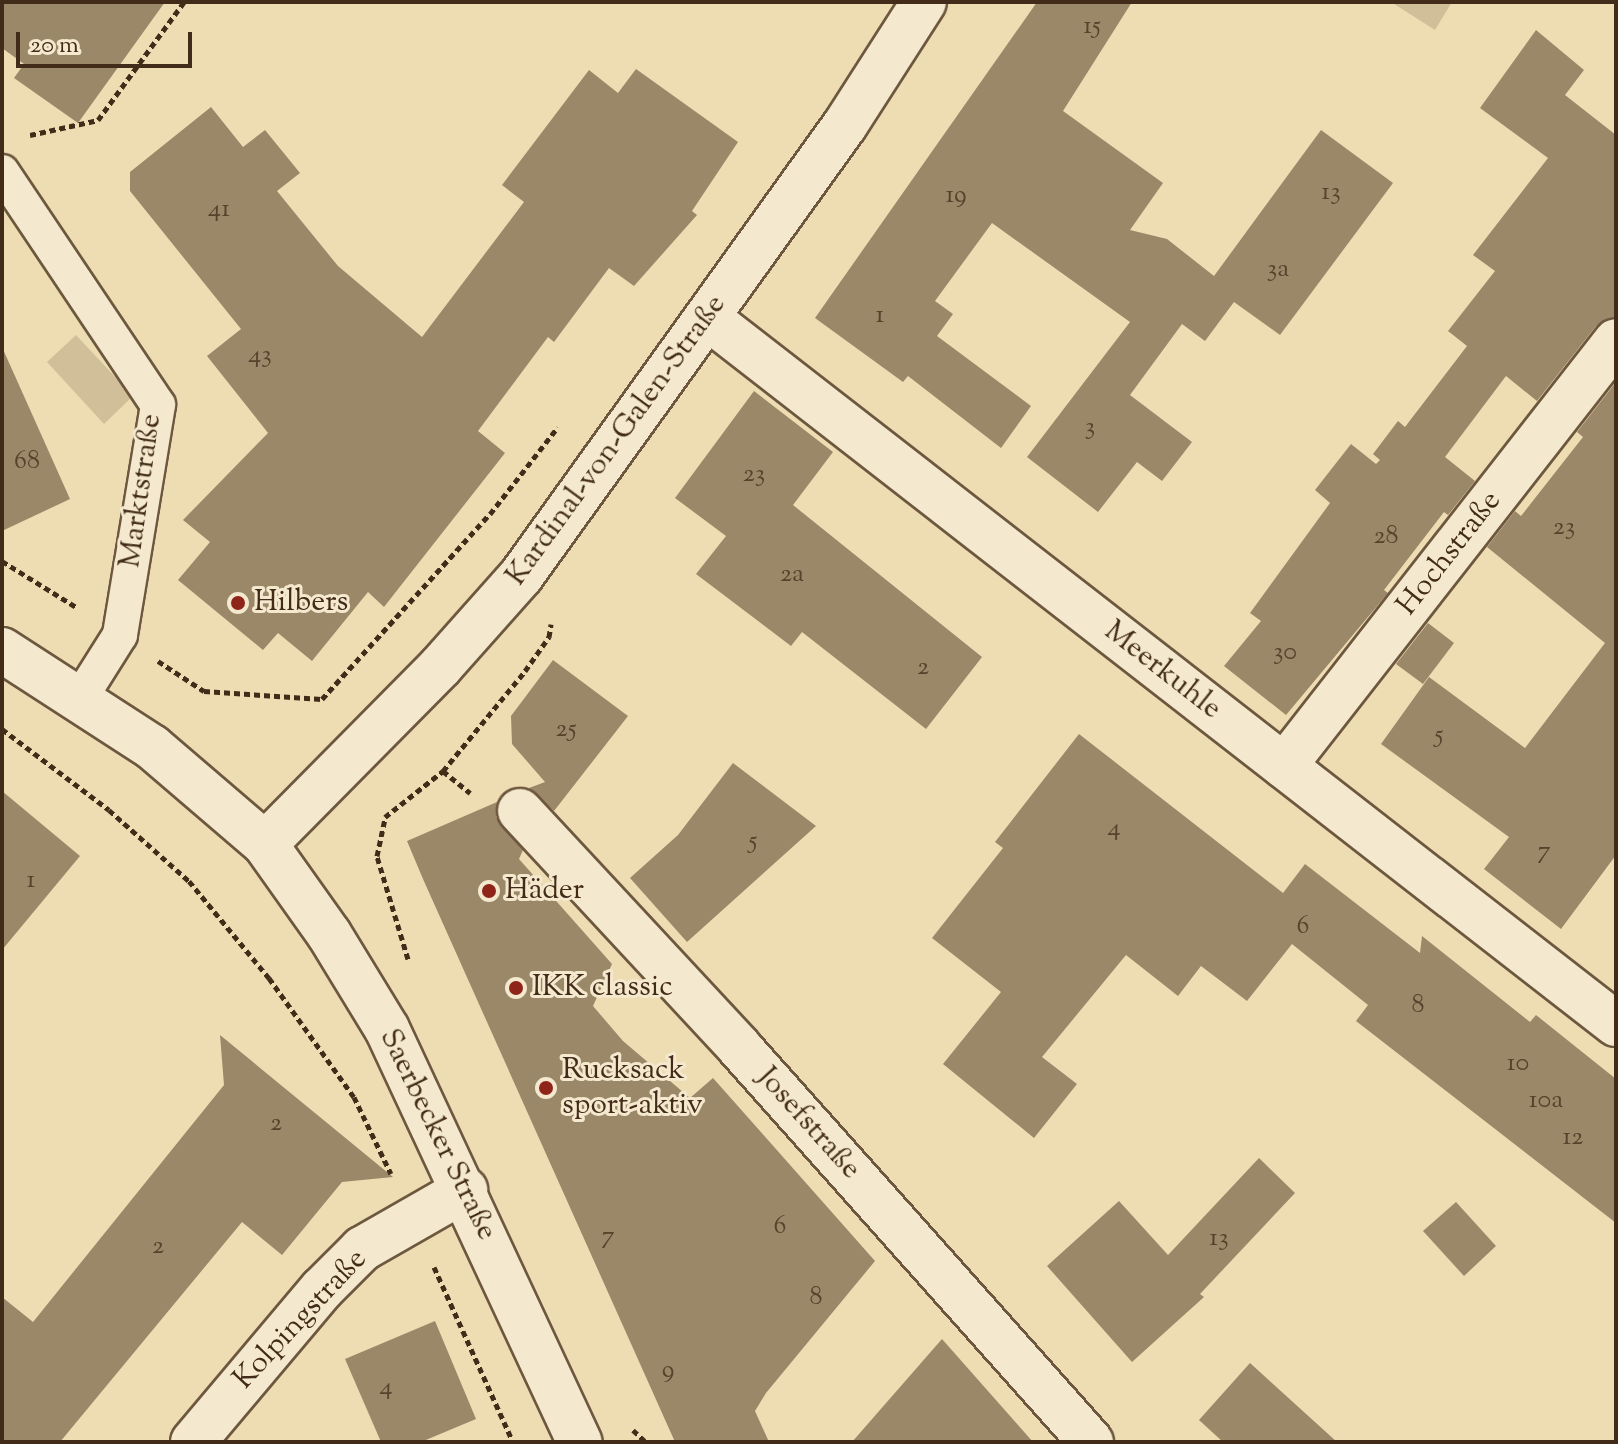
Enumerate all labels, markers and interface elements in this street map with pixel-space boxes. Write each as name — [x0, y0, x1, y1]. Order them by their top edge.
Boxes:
house number: 15 — [1083, 11, 1101, 43]
scale bar — [20, 16, 196, 66]
text: 20 m — [30, 29, 79, 63]
house number: 13 — [1321, 177, 1341, 209]
house number: 19 — [945, 180, 967, 212]
house number: 41 — [208, 194, 230, 226]
house number: 3a — [1267, 254, 1289, 286]
street label: Kardinal-von-Galen-Straße — [499, 289, 735, 593]
house number: 1 — [876, 300, 884, 332]
house number: 43 — [248, 340, 272, 372]
street label: Marktstraße — [113, 412, 171, 570]
house number: 3 — [1085, 412, 1095, 444]
house number: 68 — [14, 446, 40, 478]
house number: 23 — [743, 459, 765, 491]
street label: Hochstraße — [1390, 485, 1510, 623]
house number: 23 — [1553, 512, 1575, 544]
house number: 28 — [1373, 521, 1399, 553]
house number: 2a — [780, 559, 804, 591]
place label: Hilbers — [254, 585, 348, 621]
marker: Hilbers — [229, 594, 247, 612]
street label: Meerkuhle — [1096, 614, 1228, 728]
house number: 30 — [1273, 637, 1297, 669]
house number: 2 — [917, 652, 929, 684]
house number: 25 — [555, 714, 577, 746]
house number: 5 — [1435, 720, 1443, 752]
house number: 4 — [1107, 813, 1121, 845]
house number: 5 — [749, 826, 757, 858]
house number: 7 — [1537, 836, 1551, 868]
house number: 1 — [27, 865, 35, 897]
place label: Häder — [505, 873, 584, 909]
marker: Häder — [480, 882, 498, 900]
house number: 6 — [1297, 911, 1309, 943]
place label: IKK classic — [532, 970, 673, 1006]
marker: IKK classic — [507, 979, 525, 997]
house number: 8 — [1412, 990, 1424, 1022]
street label: Saerbecker Straße — [370, 1024, 504, 1246]
house number: 10 — [1507, 1048, 1529, 1080]
place label: Rucksack sport-aktiv — [562, 1053, 703, 1124]
street label: Josefstraße — [748, 1061, 868, 1187]
marker: Rucksack sport-aktiv — [537, 1079, 555, 1097]
house number: 10a — [1529, 1085, 1563, 1117]
house number: 2 — [270, 1108, 282, 1140]
house number: 12 — [1562, 1122, 1584, 1154]
house number: 6 — [774, 1211, 786, 1243]
house number: 7 — [601, 1221, 615, 1253]
house number: 13 — [1209, 1223, 1229, 1255]
house number: 2 — [152, 1231, 164, 1263]
street label: Kolpingstraße — [227, 1242, 375, 1398]
house number: 8 — [810, 1282, 822, 1314]
house number: 9 — [662, 1355, 674, 1387]
house number: 4 — [379, 1372, 393, 1404]

